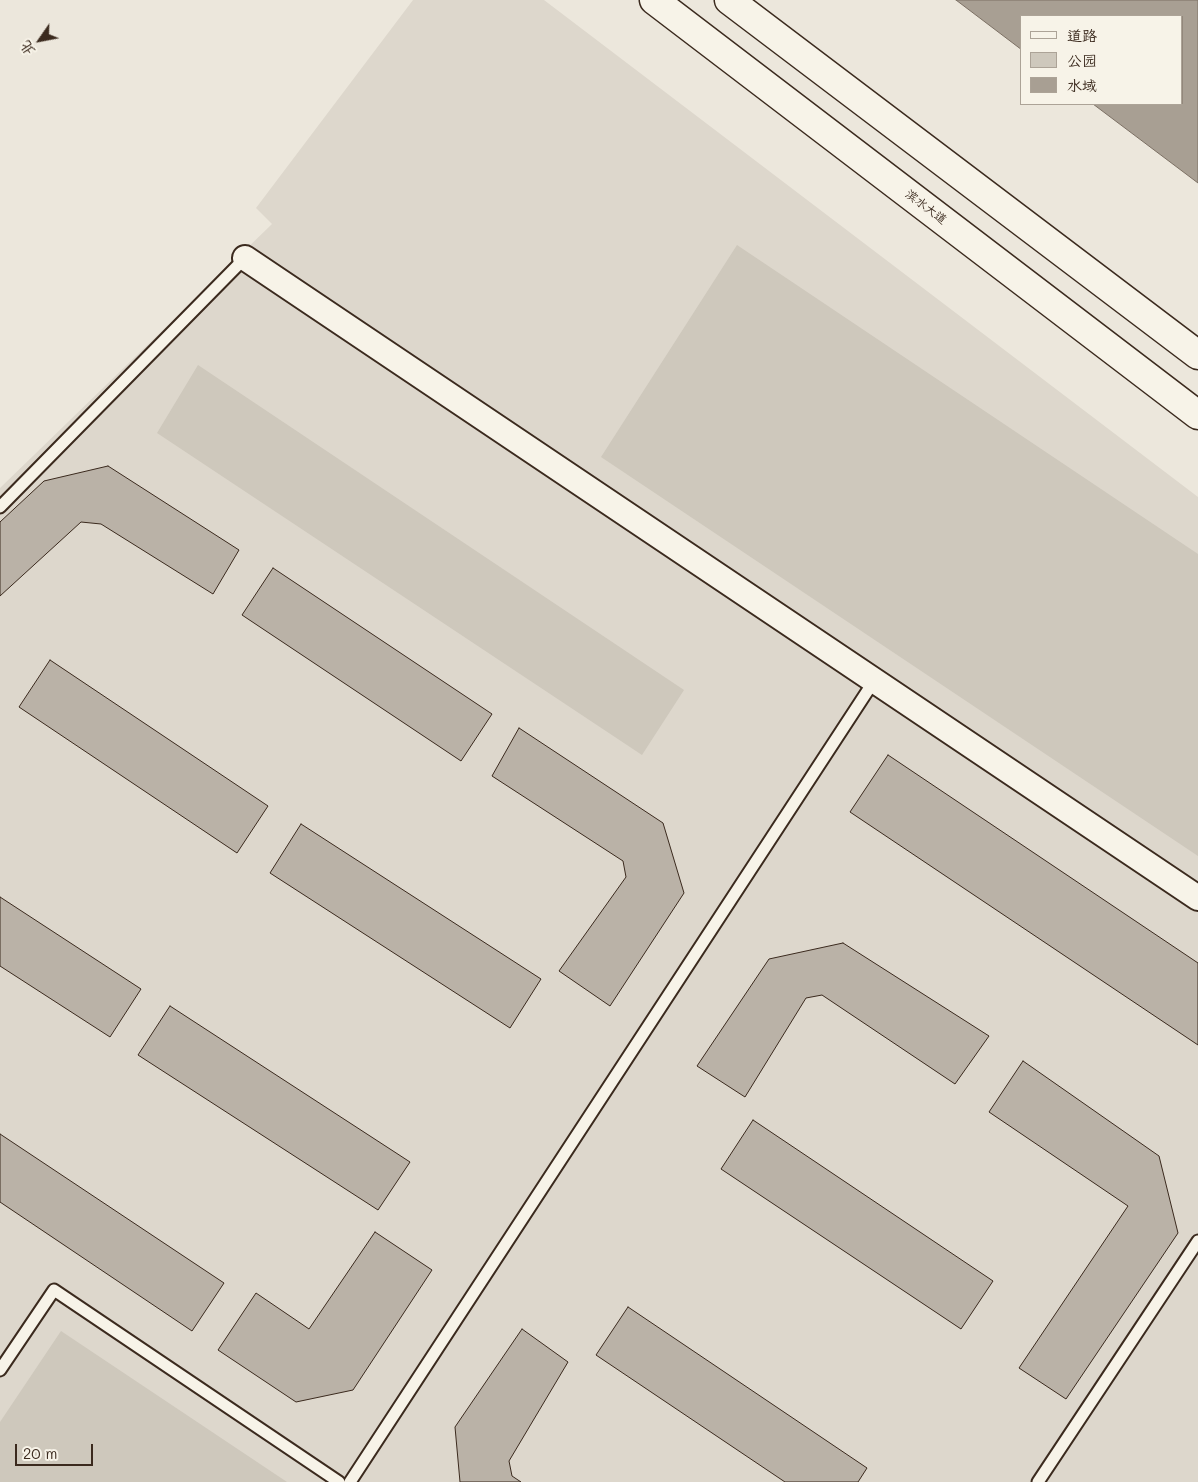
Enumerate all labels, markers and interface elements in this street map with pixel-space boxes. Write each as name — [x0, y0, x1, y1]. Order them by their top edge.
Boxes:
north arrow — [15, 15, 65, 65]
legend — [1020, 15, 1183, 105]
text: 道路 — [1067, 25, 1097, 45]
text: 北 — [15, 37, 39, 59]
text: 公园 — [1067, 50, 1097, 70]
text: 水域 — [1067, 75, 1097, 95]
street label: 滨水大道 — [902, 187, 950, 227]
scale bar — [18, 1434, 95, 1466]
text: 20 m — [23, 1443, 57, 1463]

